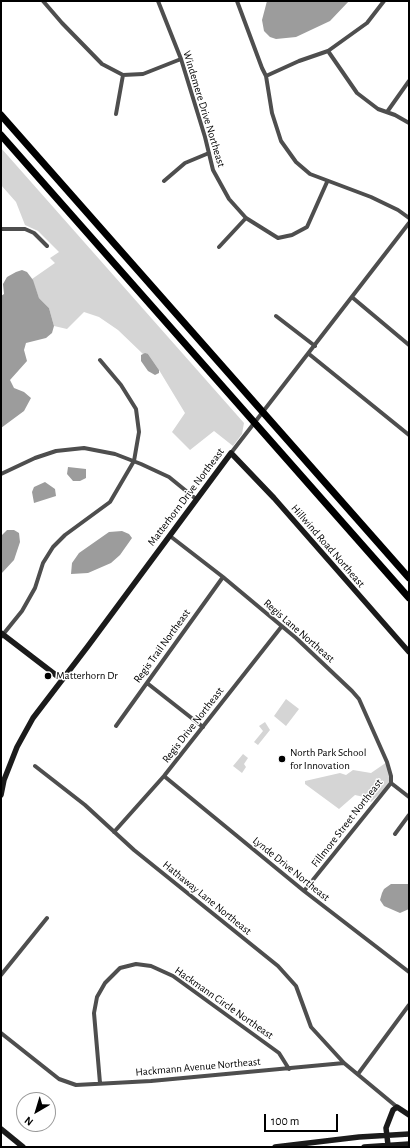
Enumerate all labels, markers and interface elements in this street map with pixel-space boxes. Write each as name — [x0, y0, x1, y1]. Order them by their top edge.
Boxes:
street label: Windemere Drive Northeast — [180, 49, 228, 169]
street label: Matterhorn Drive Northeast — [145, 446, 227, 548]
street label: Hillwind Road Northeast — [288, 502, 368, 590]
street label: Regis Lane Northeast — [261, 597, 337, 665]
street label: Regis Trail Northeast — [131, 606, 193, 686]
place label: Matterhorn Dr — [56, 669, 118, 683]
marker: Matterhorn Dr — [43, 671, 53, 681]
street label: Regis Drive Northeast — [159, 685, 227, 765]
place label: North Park School for Innovation — [290, 746, 366, 772]
marker: North Park School for Innovation — [277, 754, 287, 764]
street label: Fillmore Street Northeast — [308, 776, 386, 870]
street label: Lynde Drive Northeast — [250, 834, 332, 904]
street label: Hathaway Lane Northeast — [160, 858, 254, 938]
street label: Hackmann Circle Northeast — [172, 964, 276, 1042]
street label: Hackmann Avenue Northeast — [135, 1055, 261, 1079]
north arrow — [16, 1092, 56, 1132]
scale bar — [266, 1106, 340, 1132]
text: N — [23, 1114, 35, 1128]
text: 100 m — [271, 1115, 299, 1127]

